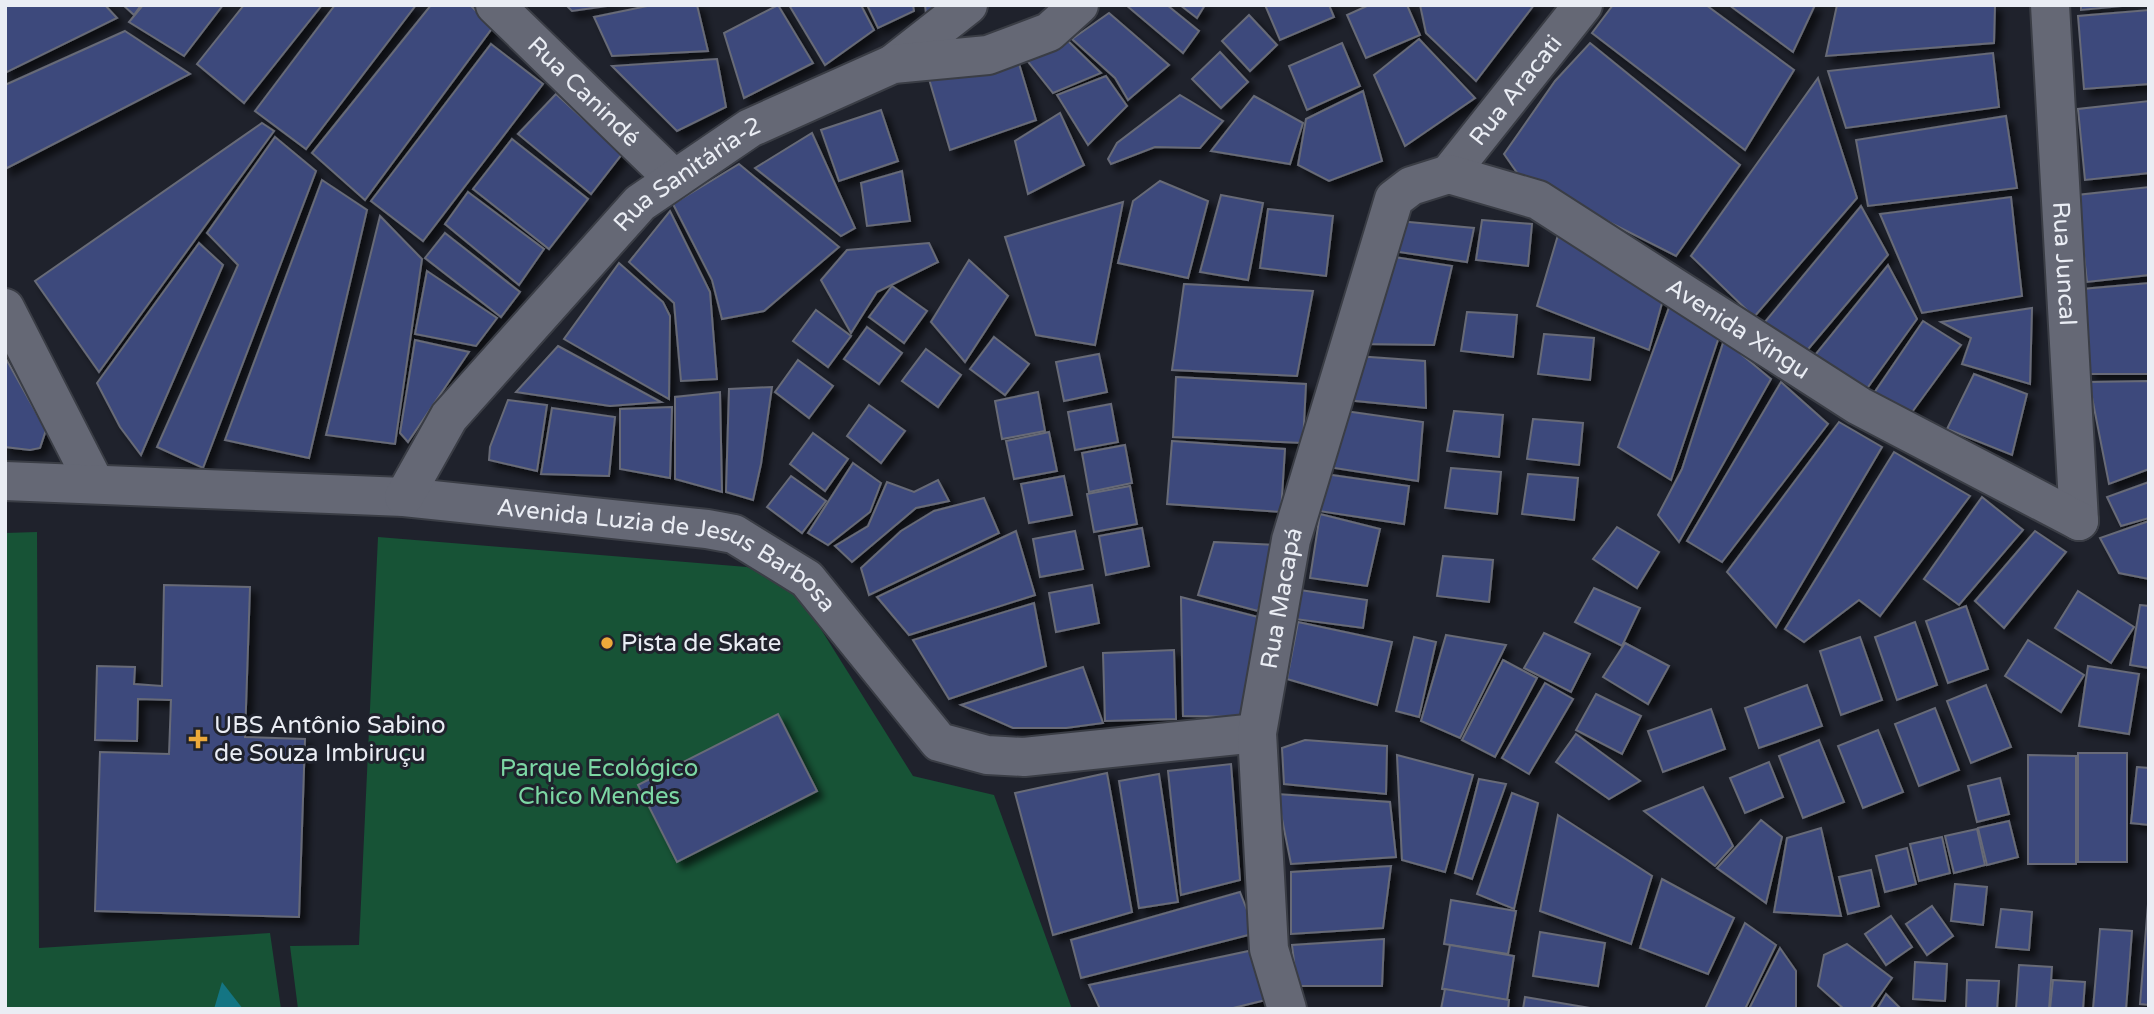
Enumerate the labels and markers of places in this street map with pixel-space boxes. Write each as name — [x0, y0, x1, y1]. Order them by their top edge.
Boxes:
place label: Pista de Skate — [621, 629, 781, 658]
marker: Pista de Skate — [599, 635, 615, 651]
place label: UBS Antônio Sabino de Souza Imbiruçu — [214, 711, 446, 768]
marker: UBS Antônio Sabino de Souza Imbiruçu — [188, 729, 208, 749]

